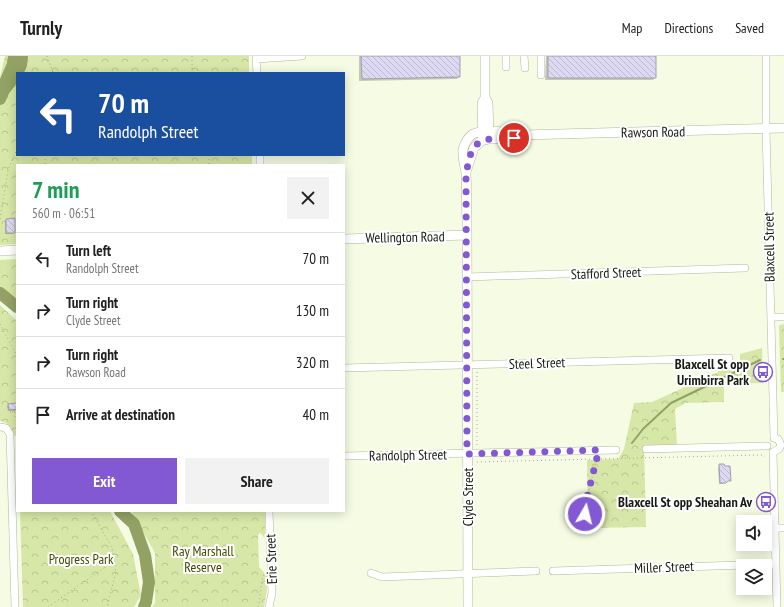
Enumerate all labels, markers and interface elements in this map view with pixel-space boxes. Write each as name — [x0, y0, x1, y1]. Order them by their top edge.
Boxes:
text: Turnly — [20, 16, 62, 40]
text: Map — [622, 19, 642, 37]
text: Directions — [664, 19, 713, 37]
text: Saved — [735, 19, 764, 37]
text: 70 m — [98, 84, 149, 121]
icon: left — [32, 88, 84, 140]
text: Randolph Street — [98, 120, 198, 143]
pin — [497, 121, 531, 155]
street label: Rawson Road — [621, 122, 685, 142]
icon: arrive — [503, 127, 525, 149]
text: 7 min — [32, 174, 79, 205]
button: close — [287, 177, 329, 219]
text: 560 m · 06:51 — [32, 205, 95, 222]
street label: Blaxcell Street — [759, 212, 779, 282]
street label: Wellington Road — [365, 227, 445, 247]
text: Turn left — [66, 241, 111, 260]
icon: left — [32, 248, 54, 270]
text: 70 m — [303, 249, 329, 268]
text: Randolph Street — [66, 260, 138, 277]
street label: Stafford Street — [570, 263, 642, 283]
text: Turn right — [66, 293, 118, 312]
icon: right — [32, 300, 54, 322]
text: 130 m — [296, 301, 329, 320]
text: Clyde Street — [66, 312, 121, 329]
text: Turn right — [66, 345, 118, 364]
icon: right — [32, 352, 54, 374]
text: 320 m — [296, 353, 329, 372]
street label: Steel Street — [508, 353, 566, 373]
place label: Blaxcell St opp Urimbirra Park — [675, 355, 749, 389]
bus stop icon: Blaxcell St opp Urimbirra Park — [752, 361, 774, 383]
text: Rawson Road — [66, 364, 126, 381]
icon: arrive — [32, 404, 54, 426]
text: Arrive at destination — [66, 405, 175, 424]
text: 40 m — [303, 405, 329, 424]
street label: Randolph Street — [369, 445, 447, 465]
button: Exit — [32, 458, 177, 504]
button: Share — [185, 458, 329, 504]
street label: Clyde Street — [459, 467, 477, 526]
bus stop icon: Blaxcell St opp Sheahan Av — [755, 491, 777, 513]
position arrow — [564, 493, 606, 535]
place label: Blaxcell St opp Sheahan Av — [618, 493, 752, 511]
map controls — [736, 515, 772, 595]
button: sound — [736, 515, 772, 551]
street label: Erie Street — [261, 533, 281, 585]
park label: Ray Marshall Reserve — [172, 542, 234, 576]
park label: Progress Park — [49, 550, 114, 568]
street label: Miller Street — [634, 557, 694, 577]
button: layers — [736, 559, 772, 595]

